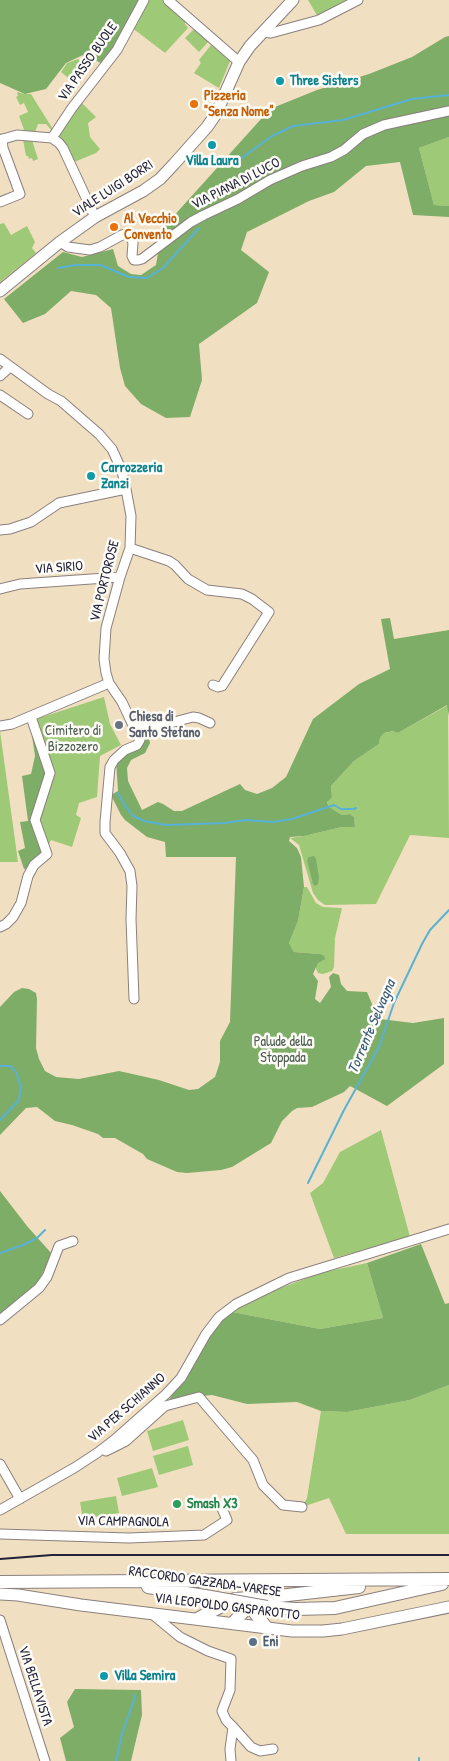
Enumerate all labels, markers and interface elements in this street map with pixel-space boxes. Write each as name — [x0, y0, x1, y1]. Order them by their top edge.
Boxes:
street label: VIA PASSO BUOLE — [55, 19, 121, 105]
place label: Three Sisters — [290, 73, 358, 89]
marker: Three Sisters — [274, 75, 286, 87]
place label: Pizzeria "Senza Nome" — [204, 88, 274, 120]
marker: Pizzeria "Senza Nome" — [188, 98, 200, 110]
marker: Villa Laura — [206, 139, 218, 151]
place label: Villa Laura — [186, 153, 238, 169]
street label: VIA PIANA DI LUCO — [189, 154, 283, 214]
street label: VIALE LUIGI BORRI — [69, 157, 157, 221]
place label: Al Vecchio Convento — [124, 211, 177, 243]
marker: Al Vecchio Convento — [108, 221, 120, 233]
place label: Carrozzeria Zanzi — [101, 460, 162, 492]
marker: Carrozzeria Zanzi — [85, 470, 97, 482]
street label: VIA PORTOROSE — [87, 539, 123, 623]
street label: VIA SIRIO — [34, 558, 84, 578]
place label: Chiesa di Santo Stefano — [129, 709, 200, 742]
marker: Chiesa di Santo Stefano — [113, 719, 125, 731]
park label: Cimitero di Bizzozero — [45, 723, 101, 756]
water label: Torrente Selvagna — [344, 977, 400, 1077]
park label: Palude della Stoppada — [254, 1034, 312, 1066]
street label: VIA PER SCHIANNO — [85, 1370, 169, 1446]
place label: Smash X3 — [187, 1496, 238, 1512]
marker: Smash X3 — [171, 1498, 183, 1510]
street label: VIA CAMPAGNOLA — [77, 1513, 169, 1531]
street label: RACCORDO GAZZADA-VARESE — [128, 1563, 282, 1601]
street label: VIA LEOPOLDO GASPAROTTO — [153, 1590, 301, 1624]
place label: Eni — [263, 1634, 279, 1650]
marker: Eni — [247, 1636, 259, 1648]
street label: VIA BELLAVISTA — [14, 1644, 56, 1728]
place label: Villa Semira — [114, 1668, 175, 1684]
marker: Villa Semira — [98, 1670, 110, 1682]

